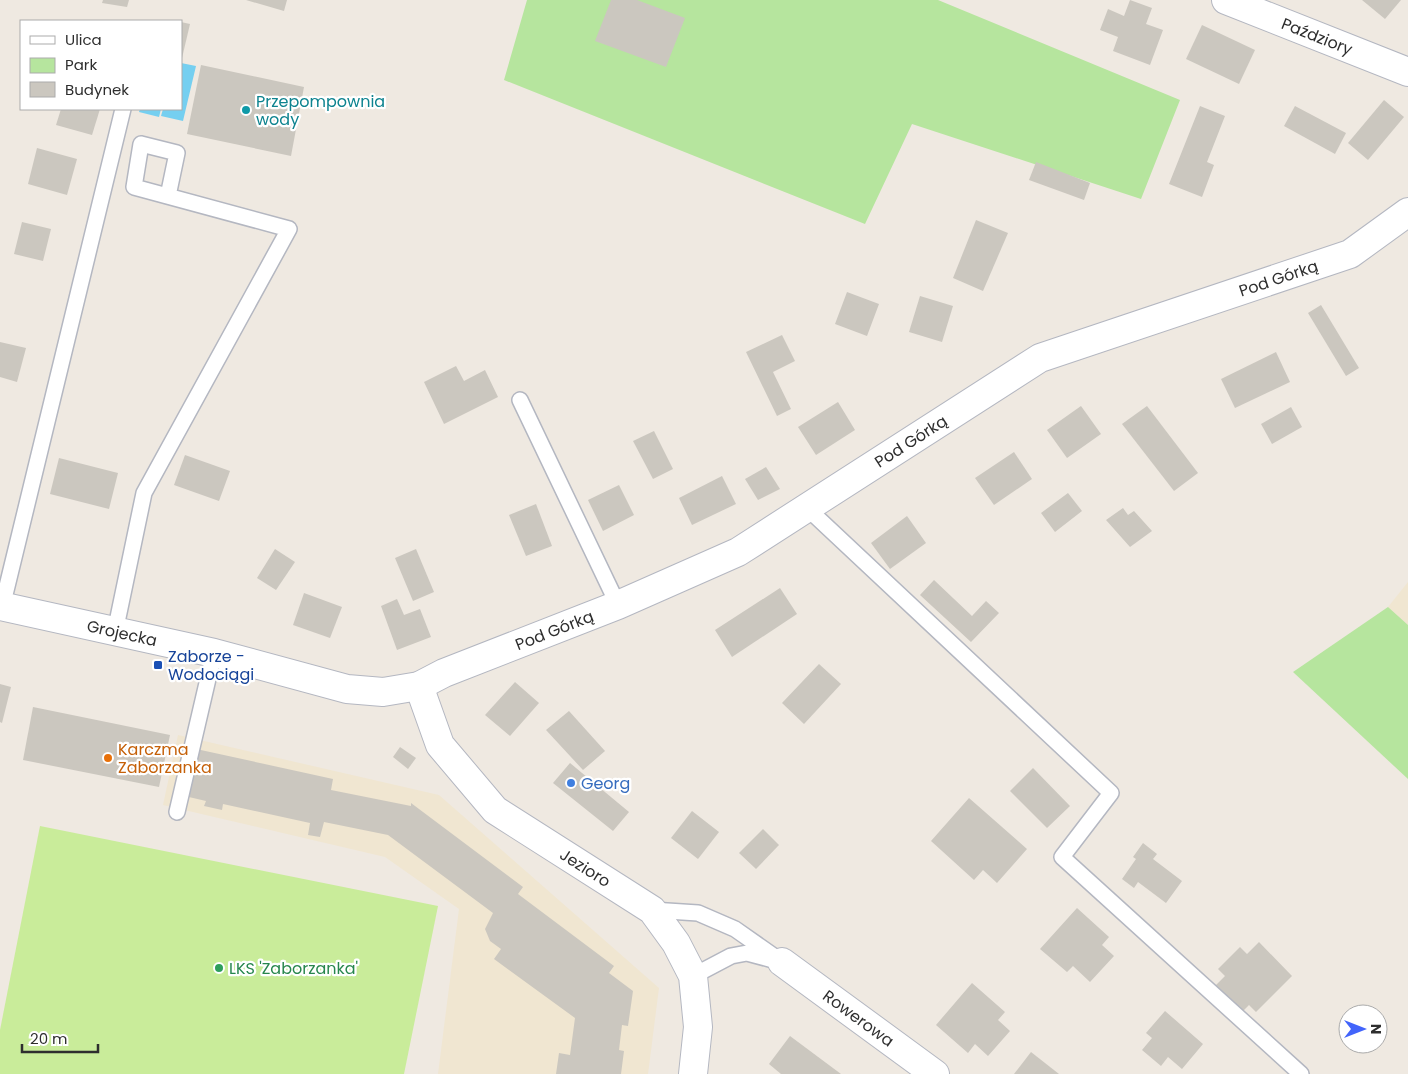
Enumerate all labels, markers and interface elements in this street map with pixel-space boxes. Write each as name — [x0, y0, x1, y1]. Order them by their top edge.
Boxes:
street label: Paździory — [1278, 12, 1356, 60]
legend — [20, 20, 182, 110]
text: Ulica — [65, 29, 102, 50]
text: Park — [65, 54, 97, 75]
text: Budynek — [65, 79, 129, 100]
place label: Przepompownia wody — [256, 90, 385, 131]
marker: Przepompownia wody — [240, 104, 252, 116]
street label: Pod Górką — [1236, 254, 1321, 302]
street label: Pod Górką — [870, 409, 952, 473]
street label: Pod Górką — [512, 604, 597, 656]
street label: Grojecka — [85, 614, 159, 652]
place label: Zaborze - Wodociągi — [168, 645, 254, 686]
marker: Zaborze - Wodociągi — [152, 659, 164, 671]
place label: Karczma Zaborzanka — [118, 738, 212, 779]
marker: Karczma Zaborzanka — [102, 752, 114, 764]
place label: Georg — [581, 772, 630, 795]
marker: Georg — [565, 777, 577, 789]
street label: Jezioro — [556, 843, 615, 892]
place label: LKS 'Zaborzanka' — [229, 957, 358, 980]
marker: LKS 'Zaborzanka' — [213, 962, 225, 974]
street label: Rowerowa — [818, 984, 899, 1052]
north arrow — [1338, 1004, 1388, 1054]
scale bar — [22, 1022, 99, 1054]
text: N — [1366, 1024, 1386, 1034]
text: 20 m — [30, 1028, 68, 1049]

